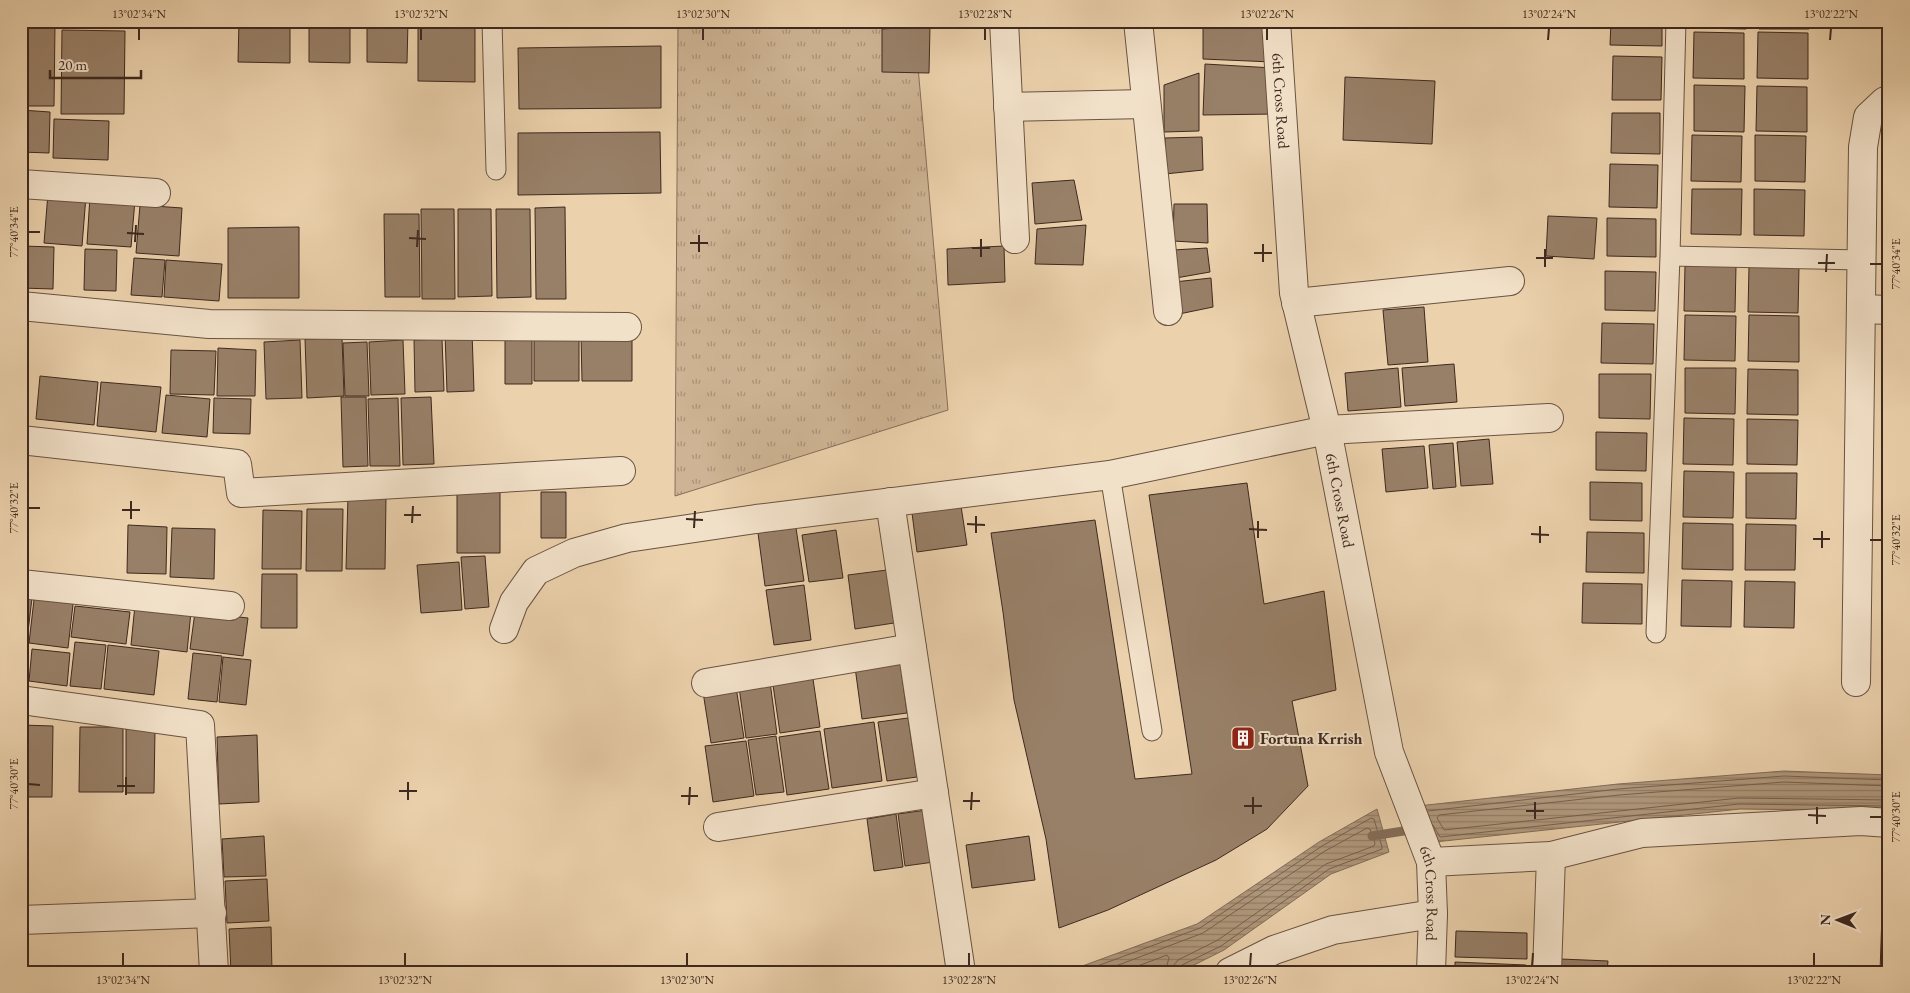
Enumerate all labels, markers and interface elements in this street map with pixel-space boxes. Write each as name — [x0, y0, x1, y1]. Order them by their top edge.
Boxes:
text: 13°02'34"N — [112, 6, 166, 22]
text: 13°02'32"N — [394, 6, 448, 22]
text: 13°02'30"N — [676, 6, 730, 22]
text: 13°02'28"N — [958, 6, 1012, 22]
text: 13°02'26"N — [1240, 6, 1294, 22]
text: 13°02'24"N — [1522, 6, 1576, 22]
text: 13°02'22"N — [1804, 6, 1858, 22]
scale bar — [50, 48, 141, 80]
street label: 6th Cross Road — [1267, 52, 1294, 150]
text: 20 m — [58, 55, 87, 74]
text: 77°40'34"E — [6, 206, 22, 258]
text: 77°40'34"E — [1888, 238, 1904, 290]
street label: 6th Cross Road — [1321, 451, 1360, 550]
text: 77°40'32"E — [6, 482, 22, 534]
text: 77°40'32"E — [1888, 514, 1904, 566]
building icon: Fortuna Krrish — [1230, 725, 1256, 751]
place label: Fortuna Krrish — [1260, 728, 1363, 749]
text: 77°40'30"E — [6, 758, 22, 810]
text: 77°40'30"E — [1888, 791, 1904, 843]
street label: 6th Cross Road — [1415, 842, 1443, 942]
north arrow — [1812, 896, 1862, 946]
text: N — [1816, 913, 1834, 926]
text: 13°02'34"N — [96, 972, 150, 988]
text: 13°02'32"N — [378, 972, 432, 988]
text: 13°02'30"N — [660, 972, 714, 988]
text: 13°02'28"N — [942, 972, 996, 988]
text: 13°02'26"N — [1223, 972, 1277, 988]
text: 13°02'24"N — [1505, 972, 1559, 988]
text: 13°02'22"N — [1787, 972, 1841, 988]

